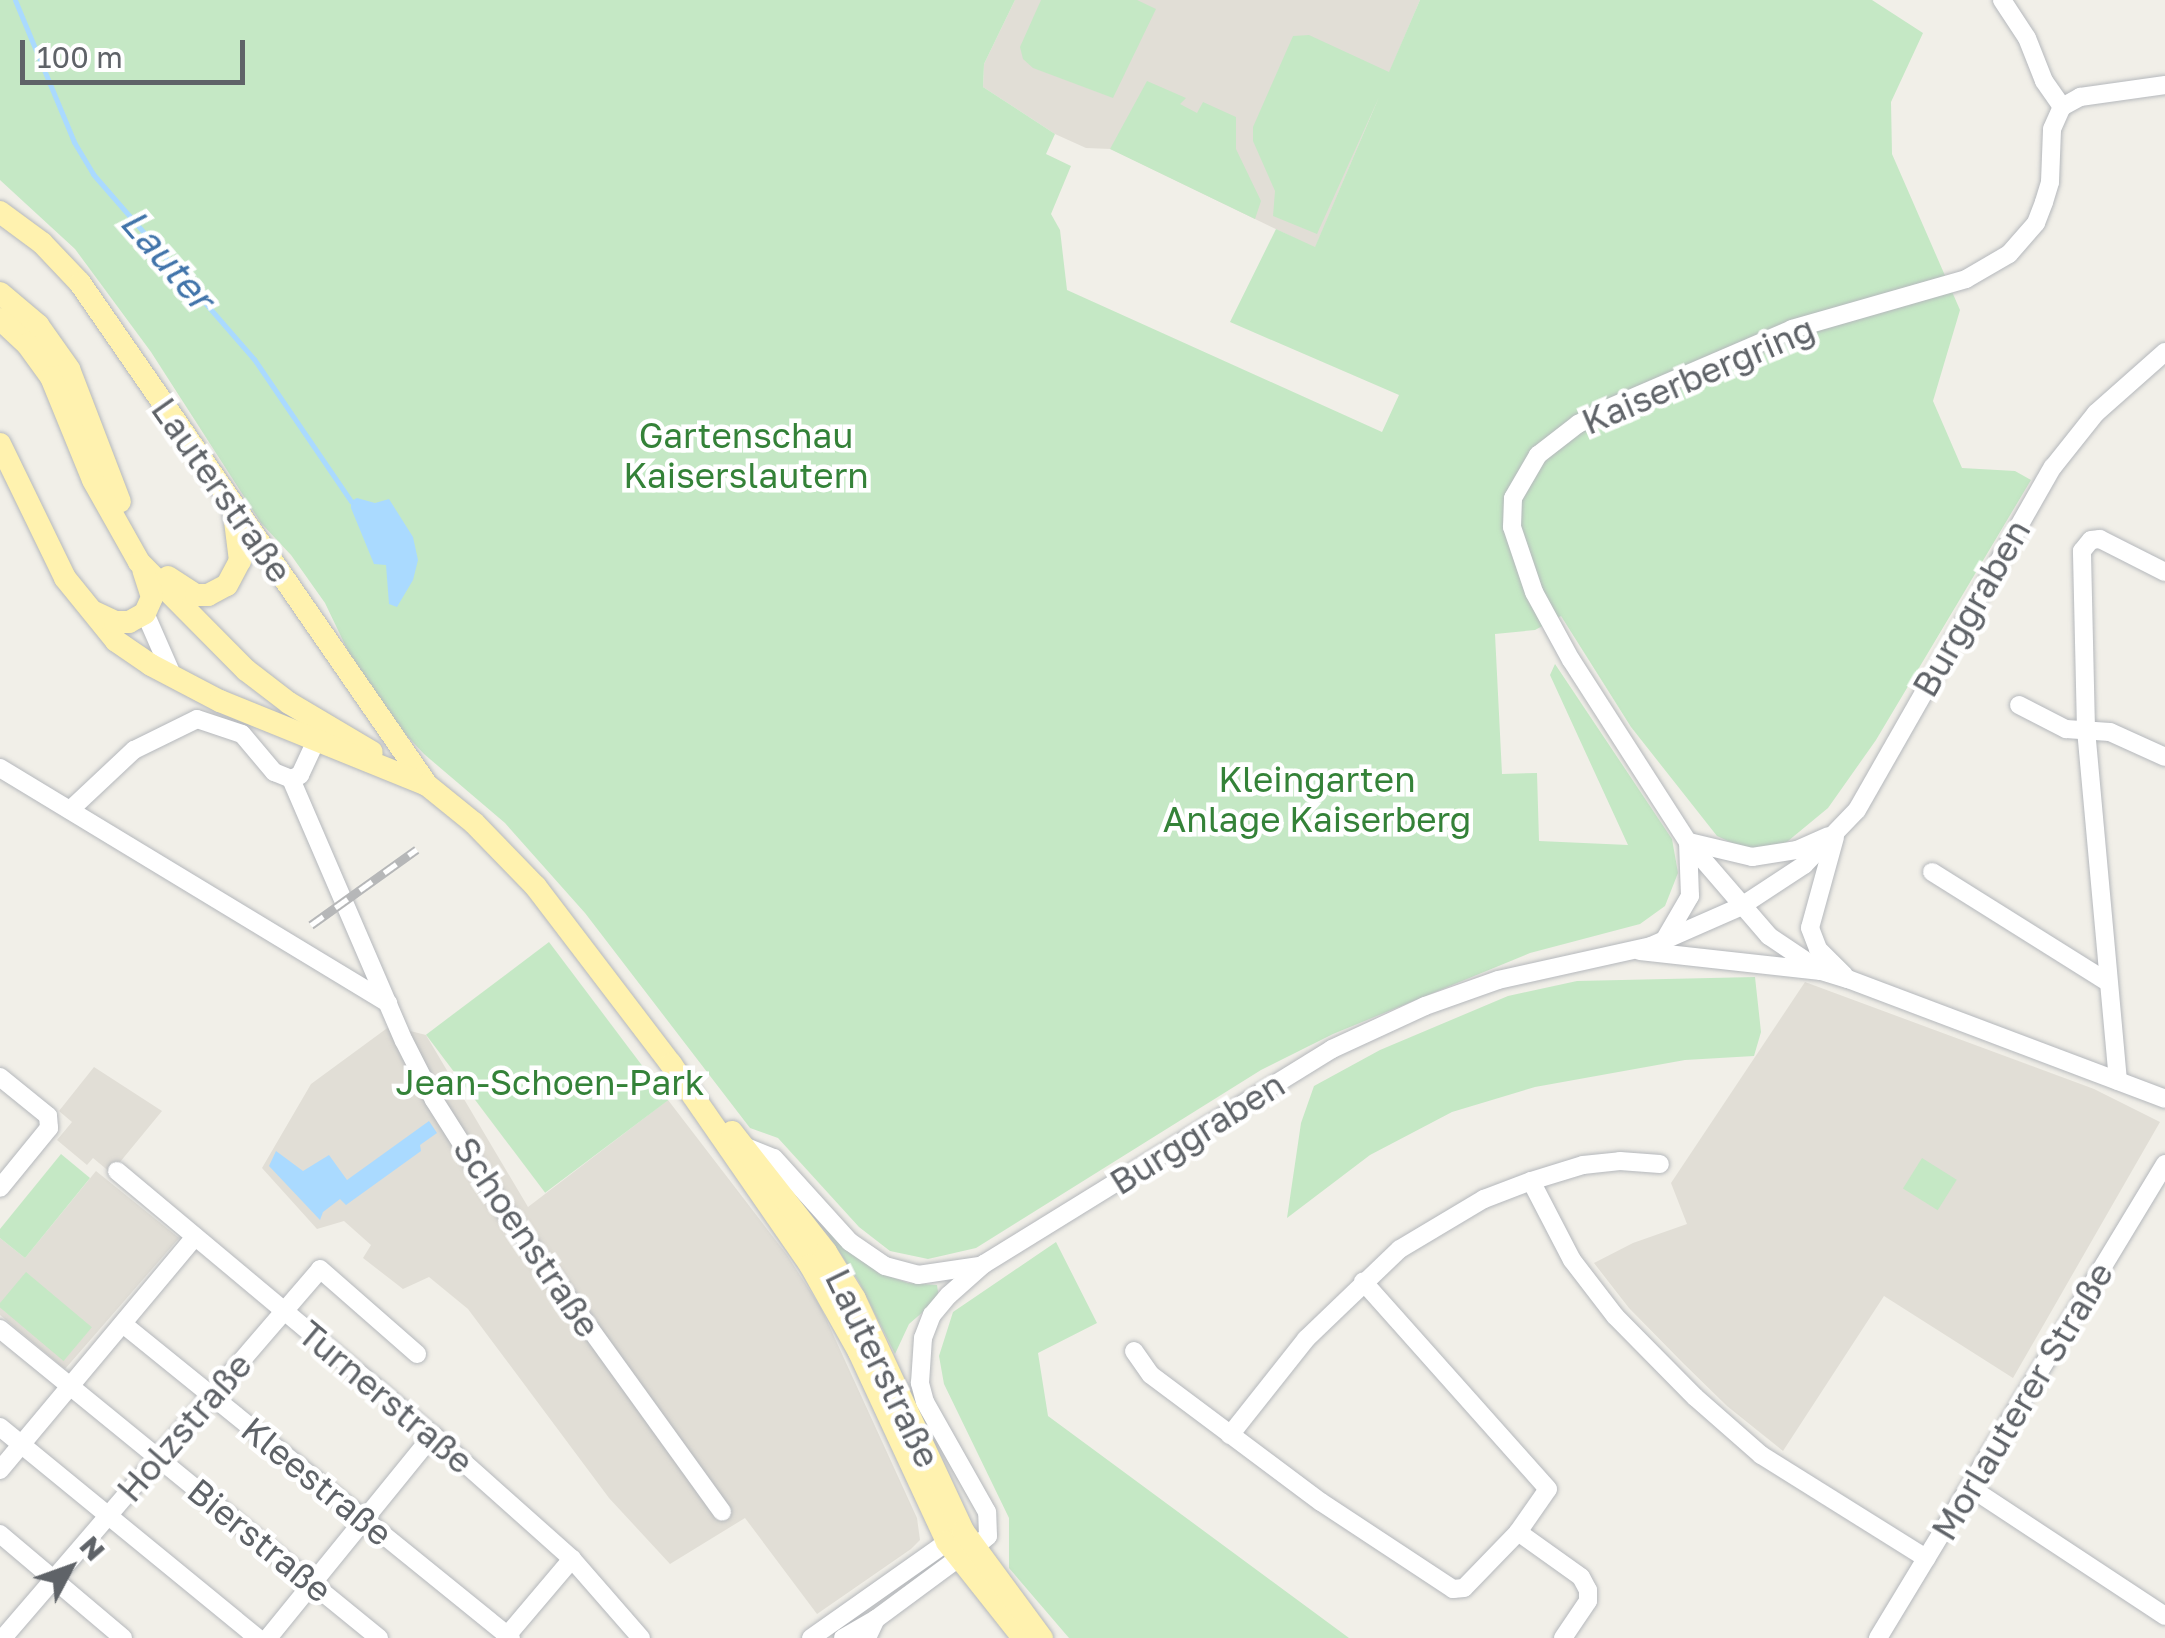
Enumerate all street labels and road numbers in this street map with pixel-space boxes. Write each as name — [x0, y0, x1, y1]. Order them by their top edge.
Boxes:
street label: Kaiserbergring — [1576, 307, 1820, 443]
street label: Lauterstraße — [143, 390, 301, 590]
street label: Burggraben — [1903, 512, 2039, 704]
street label: Burggraben — [1102, 1063, 1292, 1203]
street label: Schoenstraße — [445, 1129, 609, 1345]
street label: Morlauterer Straße — [1922, 1255, 2122, 1547]
street label: Lauterstraße — [817, 1262, 949, 1474]
street label: Turnerstraße — [290, 1312, 482, 1482]
street label: Holzstraße — [108, 1344, 260, 1510]
street label: Kleestraße — [233, 1408, 401, 1554]
street label: Bierstraße — [180, 1469, 340, 1611]

